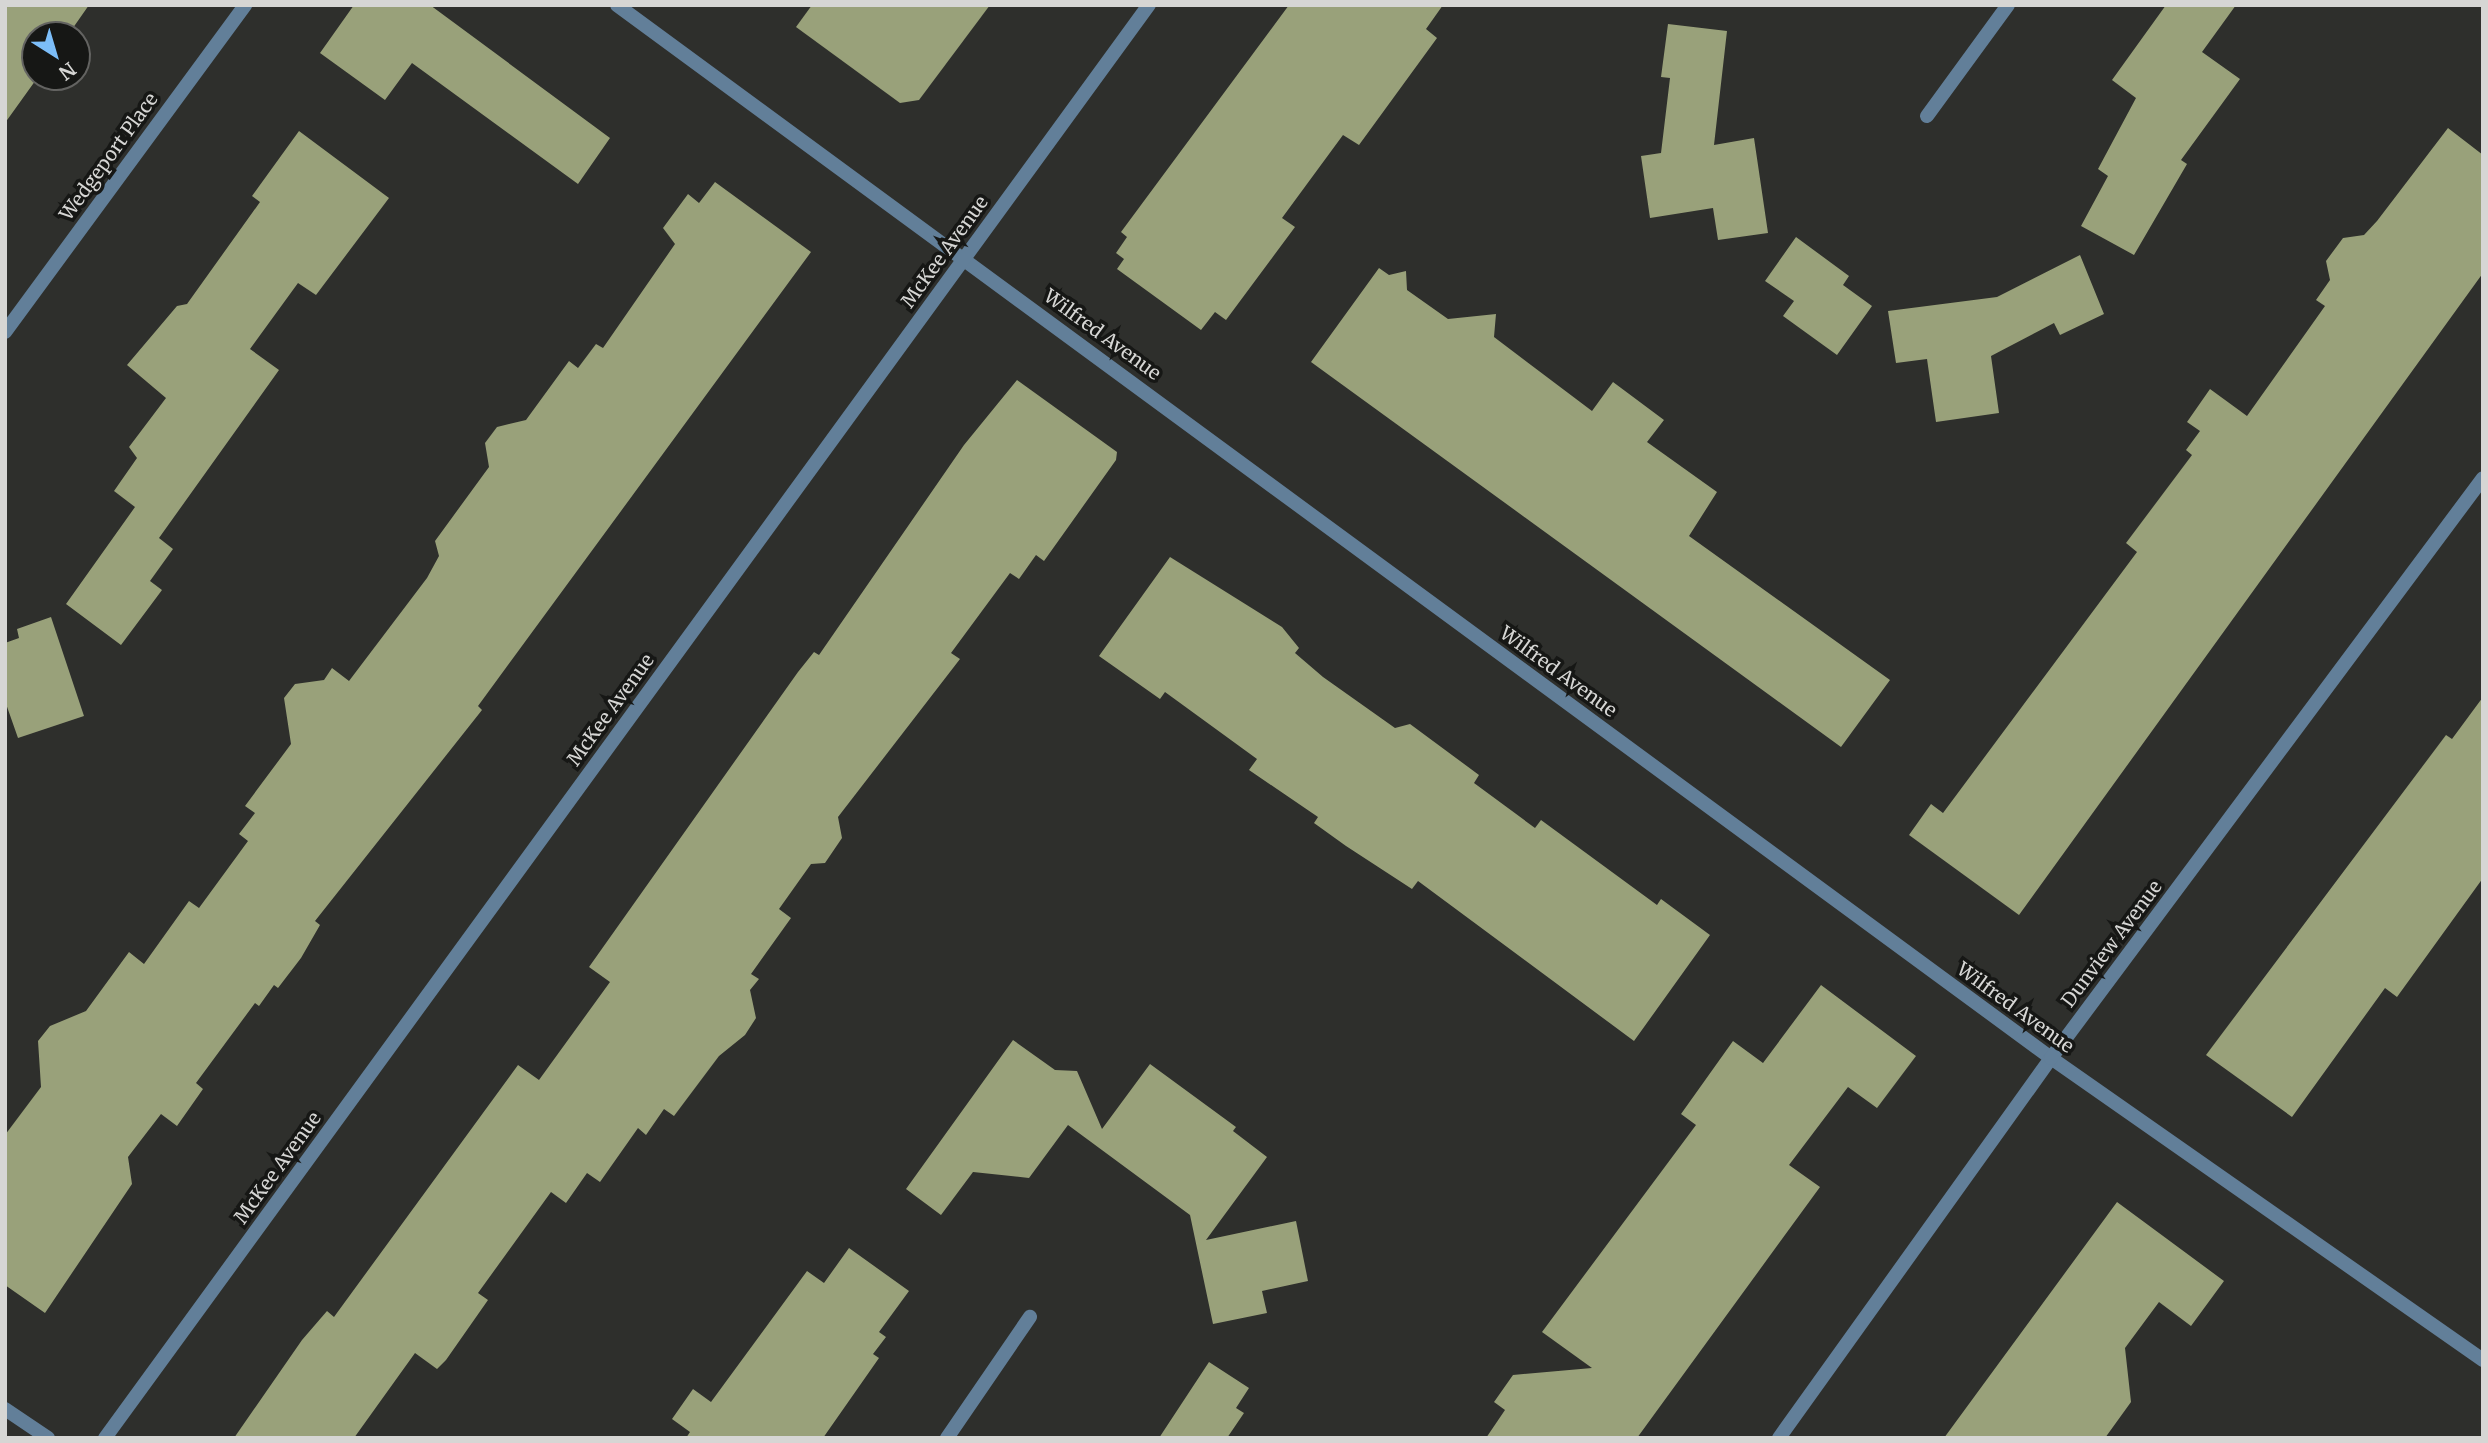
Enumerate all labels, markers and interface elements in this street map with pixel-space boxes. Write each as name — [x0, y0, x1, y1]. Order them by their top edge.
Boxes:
north arrow — [21, 21, 91, 91]
text: N — [54, 57, 81, 85]
street label: Wedgeport Place — [55, 89, 163, 225]
street label: McKee Avenue — [897, 192, 993, 312]
street label: Wilfred Avenue — [1039, 285, 1165, 385]
street label: Wilfred Avenue — [1495, 622, 1621, 722]
street label: McKee Avenue — [563, 650, 659, 770]
street label: Dunview Avenue — [2057, 876, 2167, 1012]
street label: Wilfred Avenue — [1952, 958, 2078, 1058]
street label: McKee Avenue — [230, 1108, 326, 1228]

